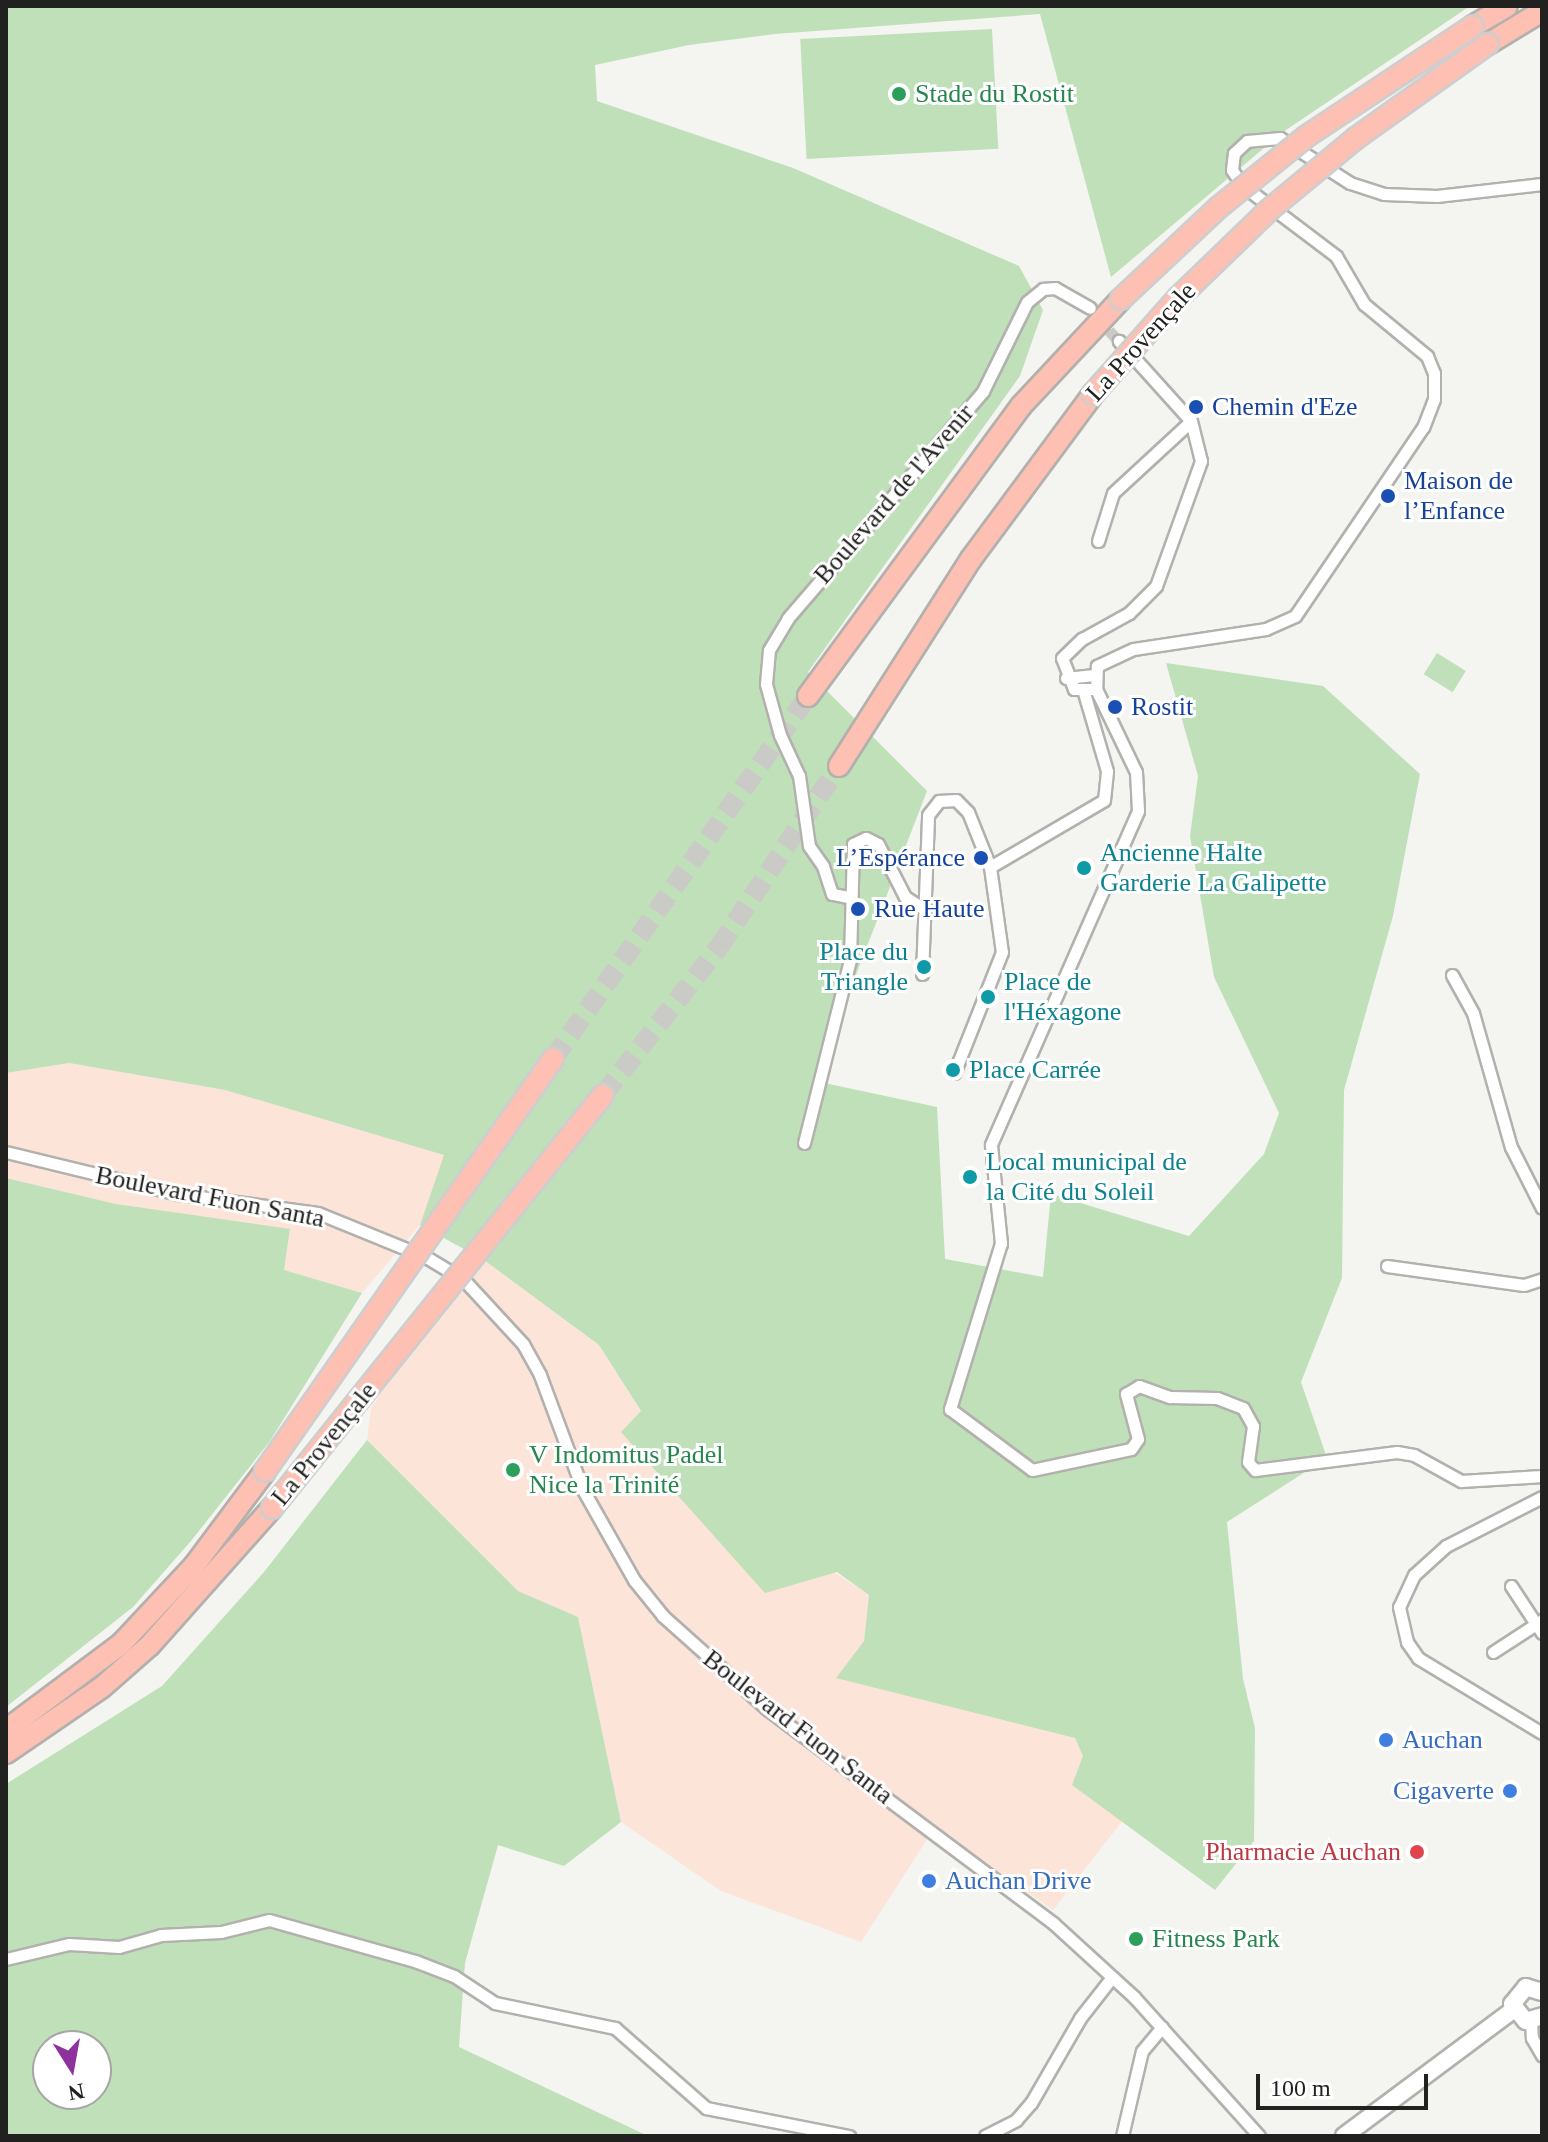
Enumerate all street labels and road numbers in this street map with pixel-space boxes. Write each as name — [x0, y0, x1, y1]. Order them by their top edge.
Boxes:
street label: La Provençale — [1079, 276, 1203, 408]
street label: Boulevard de l'Avenir — [807, 398, 981, 590]
street label: Boulevard Fuon Santa — [93, 1160, 327, 1234]
street label: La Provençale — [265, 1376, 383, 1512]
street label: Boulevard Fuon Santa — [697, 1643, 899, 1811]

